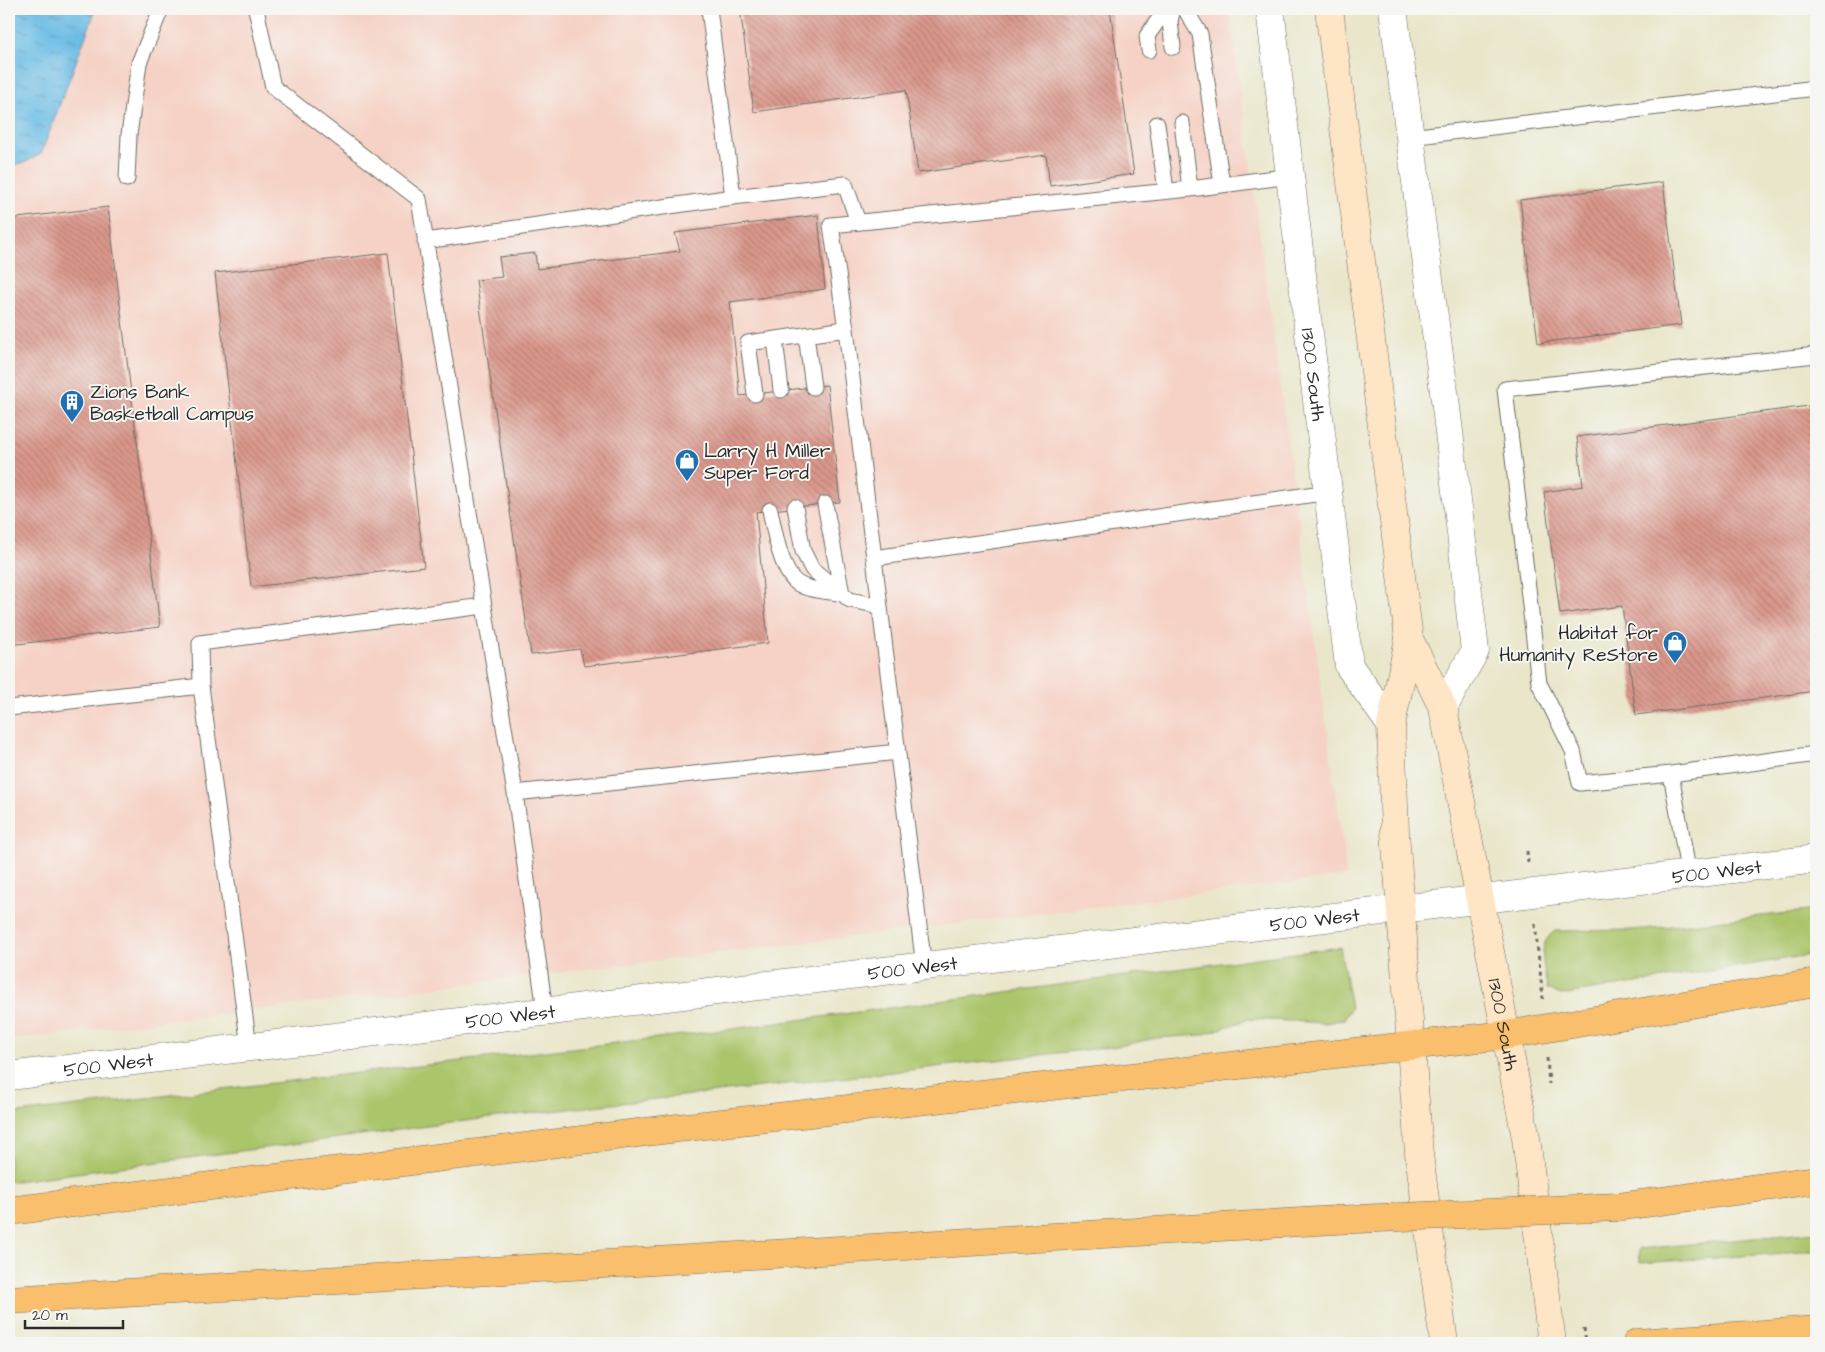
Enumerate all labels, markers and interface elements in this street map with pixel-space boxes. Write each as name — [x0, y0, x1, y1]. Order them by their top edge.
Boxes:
street label: 1300 South — [1293, 327, 1331, 423]
place label: Zions Bank Basketball Campus — [90, 379, 254, 428]
building icon: Zions Bank Basketball Campus — [59, 389, 85, 423]
place label: Larry H Miller Super Ford — [704, 438, 831, 487]
shop icon: Larry H Miller Super Ford — [674, 448, 700, 482]
place label: Habitat for Humanity ReStore — [1499, 620, 1659, 670]
shop icon: Habitat for Humanity ReStore — [1662, 630, 1688, 664]
street label: 500 West — [1670, 854, 1764, 891]
street label: 500 West — [1268, 902, 1362, 939]
street label: 500 West — [866, 950, 960, 988]
street label: 1300 South — [1480, 976, 1525, 1073]
street label: 500 West — [464, 998, 557, 1036]
street label: 500 West — [62, 1047, 155, 1084]
scale bar — [25, 1297, 122, 1329]
text: 20 m — [32, 1305, 68, 1326]

